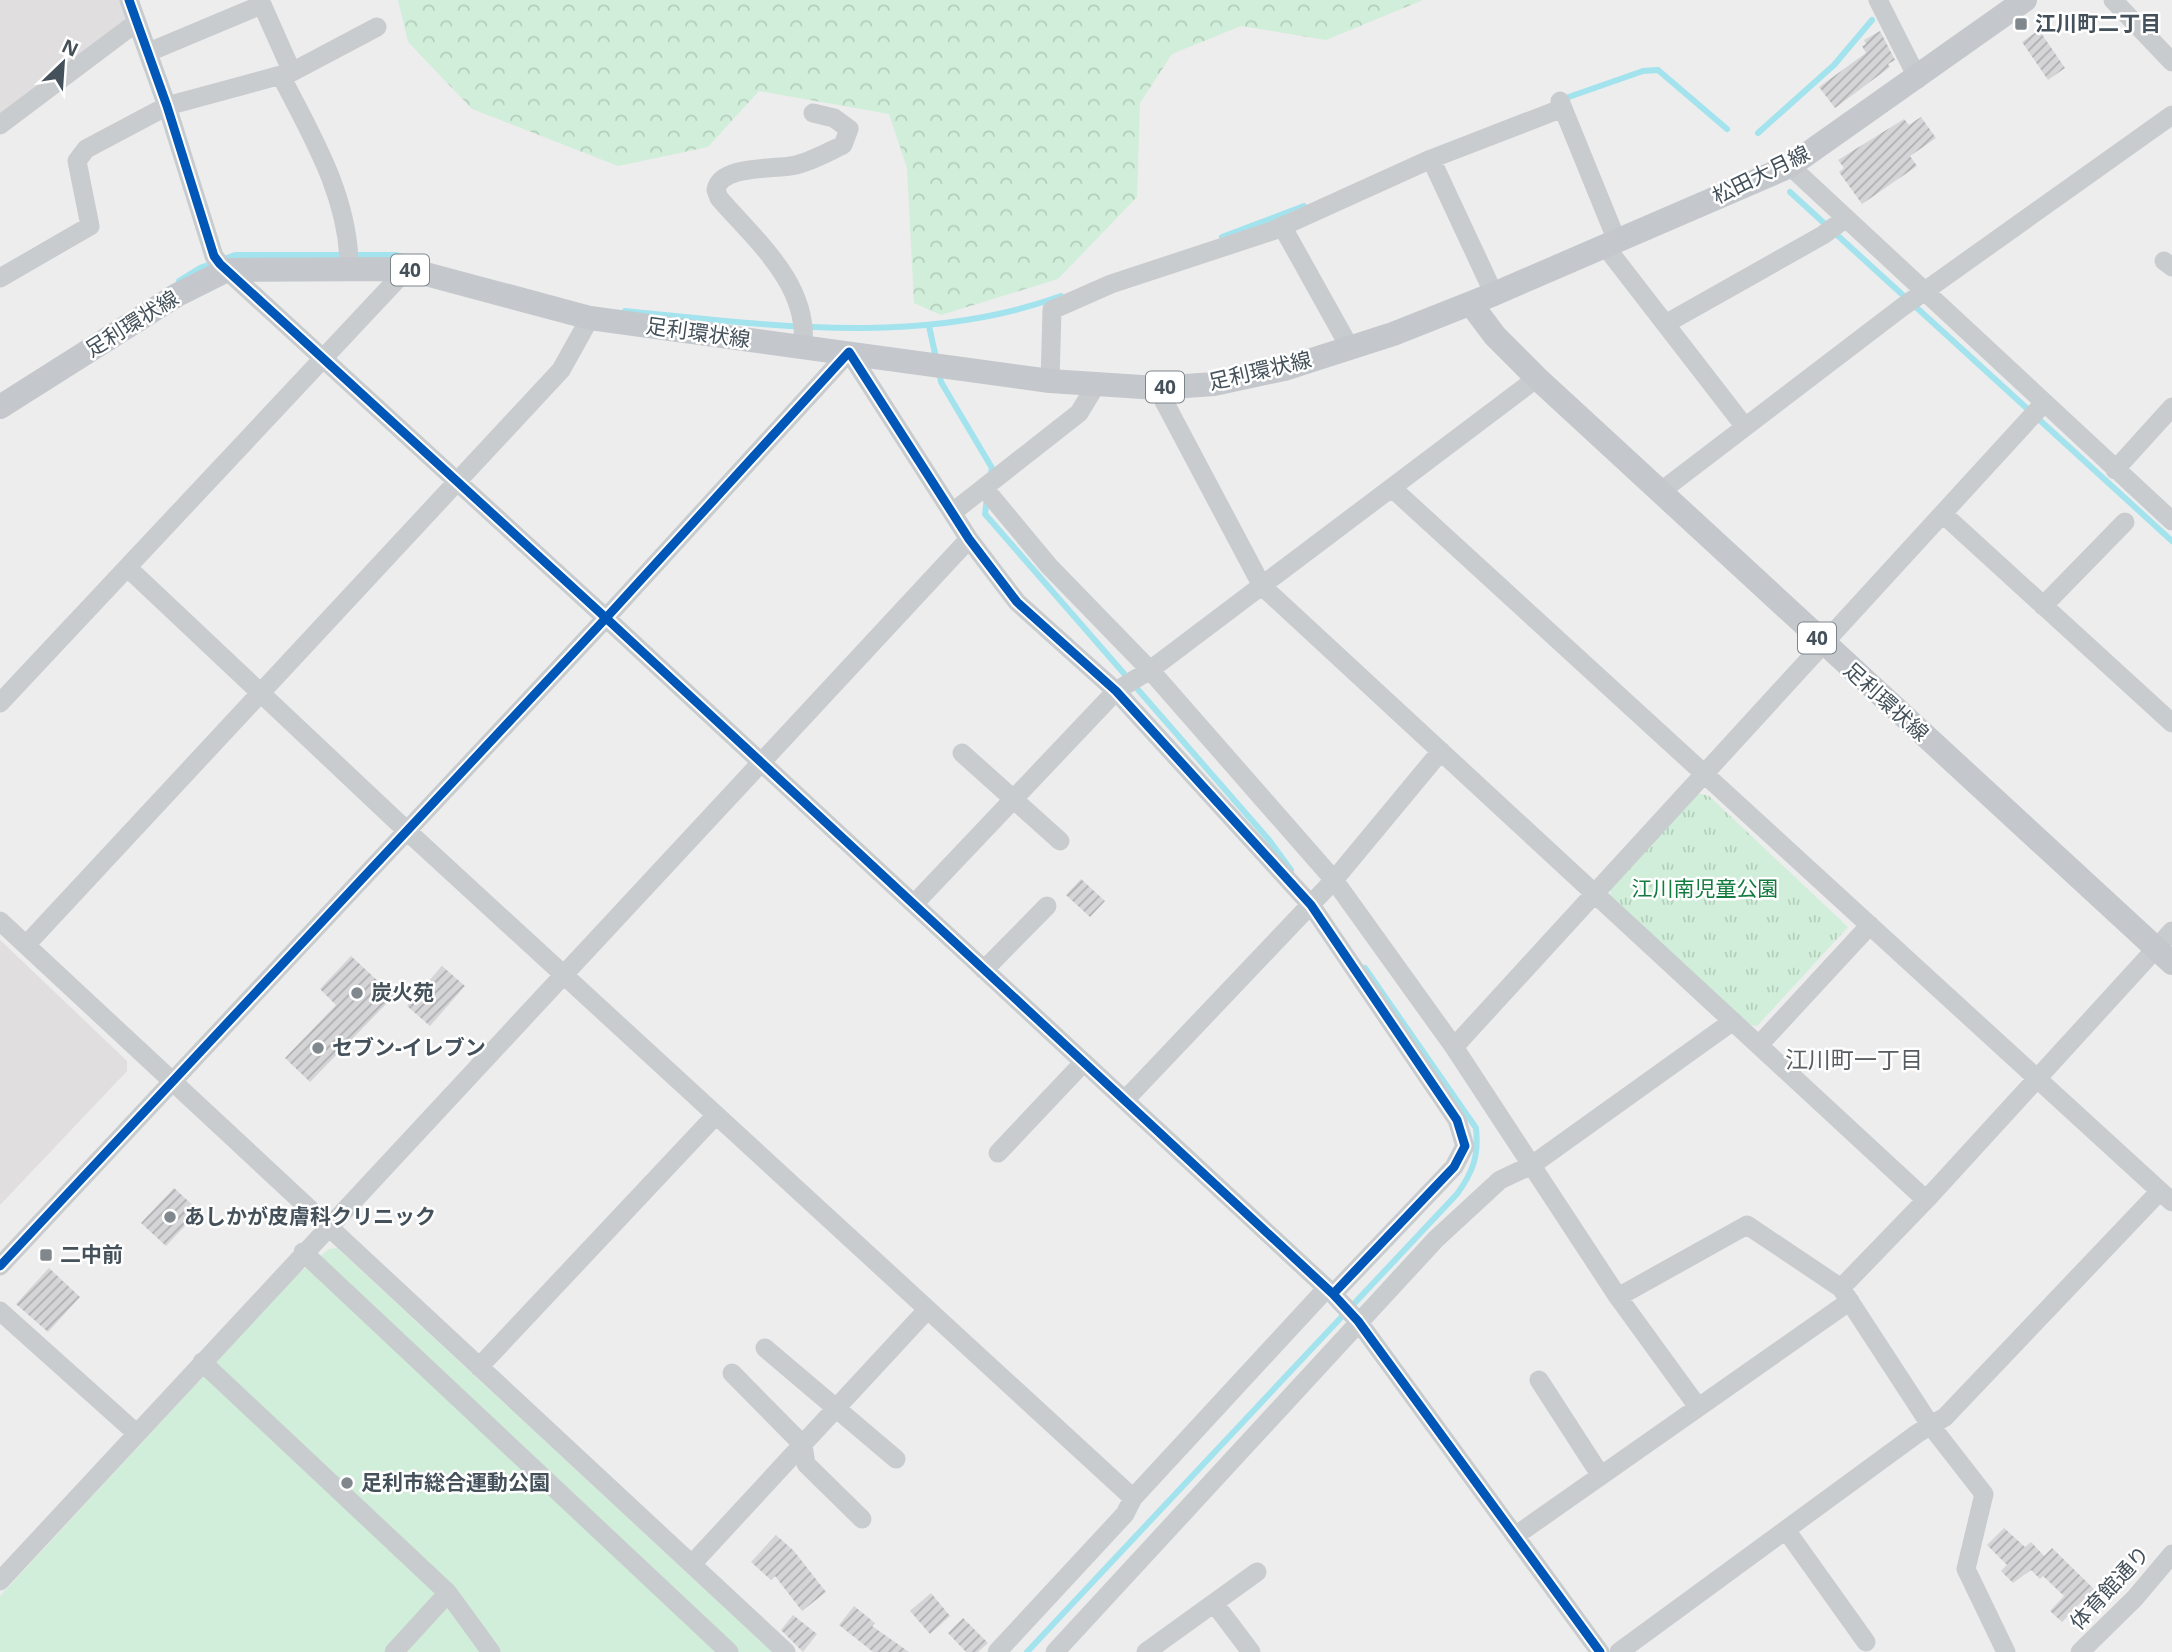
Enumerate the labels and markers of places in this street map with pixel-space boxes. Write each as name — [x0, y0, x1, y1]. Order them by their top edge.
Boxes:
place label: 江川町二丁目 — [2035, 9, 2161, 37]
marker: 江川町二丁目 — [2013, 16, 2029, 32]
place label: 炭火苑 — [371, 978, 434, 1006]
marker: 炭火苑 — [349, 985, 365, 1001]
place label: セブン-イレブン — [332, 1033, 486, 1061]
marker: セブン-イレブン — [310, 1040, 326, 1056]
place label: あしかが皮膚科クリニック — [184, 1202, 436, 1230]
marker: あしかが皮膚科クリニック — [162, 1209, 178, 1225]
place label: 二中前 — [60, 1240, 123, 1268]
marker: 二中前 — [38, 1247, 54, 1263]
place label: 足利市総合運動公園 — [361, 1468, 550, 1496]
marker: 足利市総合運動公園 — [339, 1475, 355, 1491]

